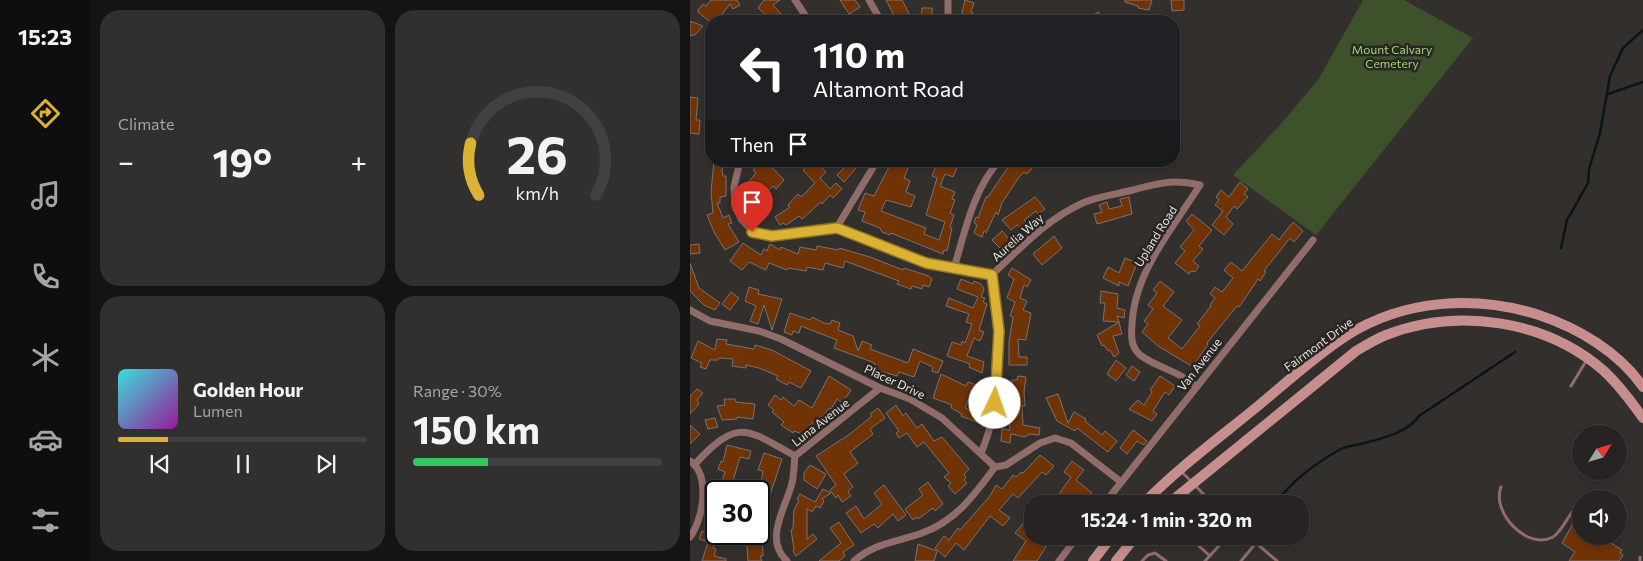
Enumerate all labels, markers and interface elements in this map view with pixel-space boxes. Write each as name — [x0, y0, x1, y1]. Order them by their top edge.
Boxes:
text: 15:23 — [18, 23, 72, 50]
text: 110 m — [813, 32, 905, 75]
icon: left — [730, 35, 795, 100]
park label: Mount Calvary Cemetery — [1352, 42, 1432, 70]
text: Altamont Road — [813, 75, 964, 102]
icon: directions — [28, 96, 63, 131]
text: Climate — [118, 114, 174, 133]
text: 26 — [507, 121, 568, 185]
icon: arrive — [784, 130, 812, 158]
text: Then — [730, 133, 774, 156]
text: 19° — [212, 138, 272, 185]
text: − — [118, 144, 134, 178]
text: + — [351, 144, 367, 178]
icon: music — [28, 178, 63, 213]
pin — [731, 181, 773, 232]
text: km/h — [516, 182, 559, 204]
icon: arrive — [738, 188, 766, 216]
street label: Upland Road — [1131, 203, 1179, 269]
street label: Aurelia Way — [988, 210, 1046, 264]
icon: phone — [28, 259, 63, 294]
street label: Fairmont Drive — [1281, 314, 1355, 374]
street label: Van Avenue — [1174, 335, 1224, 393]
icon: climate — [28, 340, 63, 375]
street label: Placer Drive — [862, 361, 928, 401]
position arrow — [968, 376, 1020, 428]
text: Golden Hour — [193, 378, 303, 401]
text: Range · 30% — [413, 381, 502, 400]
street label: Luna Avenue — [788, 395, 852, 449]
text: Lumen — [193, 401, 243, 420]
text: 150 km — [413, 405, 540, 452]
icon: car — [28, 422, 63, 457]
north arrow — [1572, 425, 1628, 480]
map controls — [1572, 425, 1627, 545]
icon: previous — [146, 450, 174, 478]
icon: pause — [229, 450, 257, 478]
icon: next — [312, 450, 340, 478]
speed limit sign: 30 — [705, 480, 770, 545]
button: sound — [1572, 490, 1627, 545]
icon: filters — [28, 503, 63, 538]
text: 15:24 · 1 min · 320 m — [1081, 508, 1252, 531]

